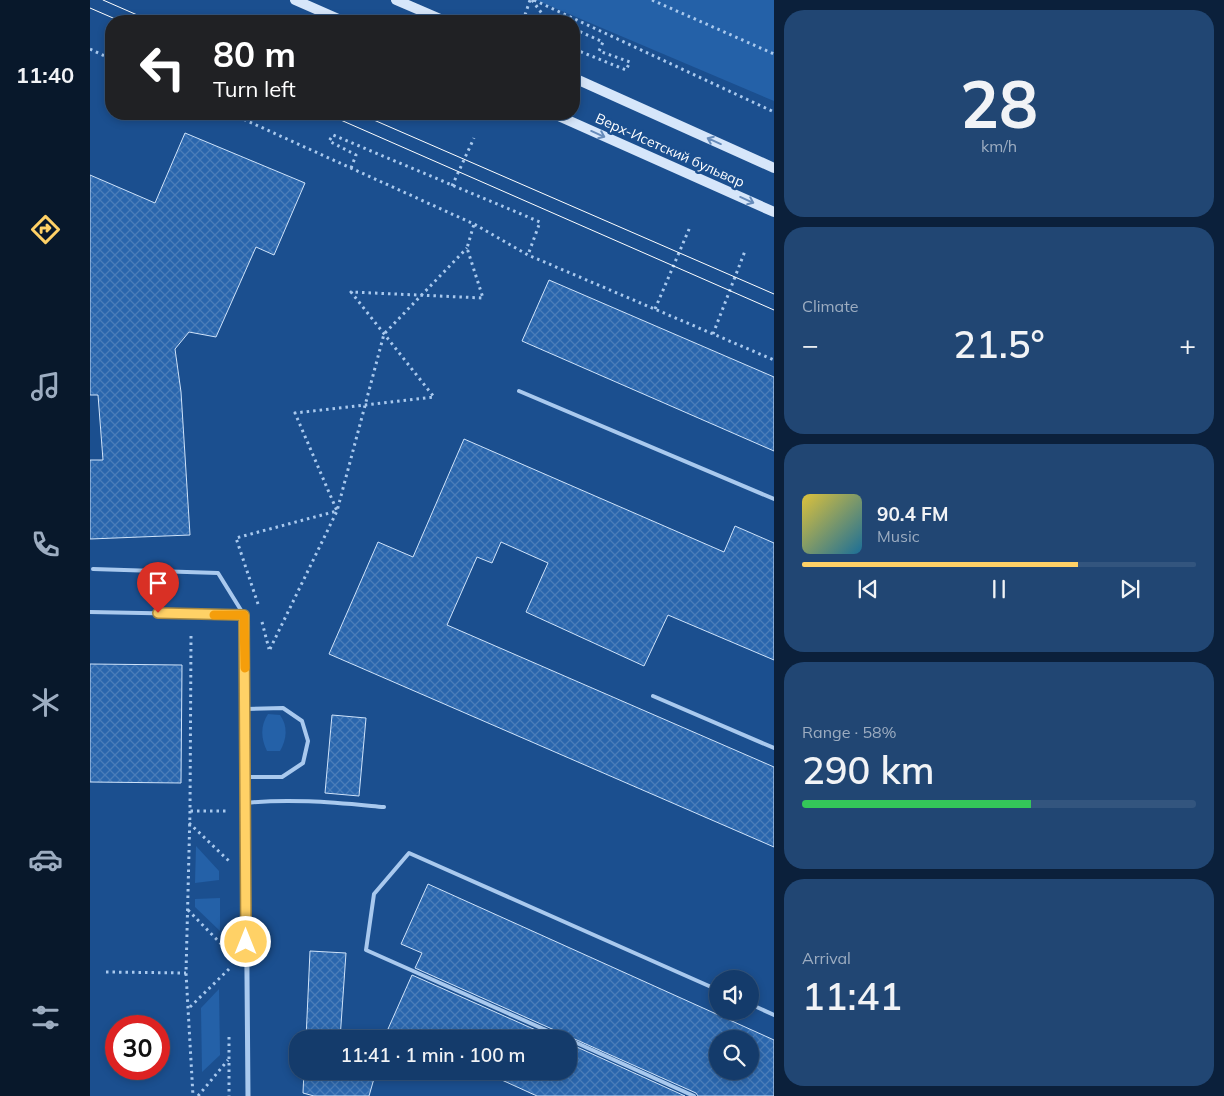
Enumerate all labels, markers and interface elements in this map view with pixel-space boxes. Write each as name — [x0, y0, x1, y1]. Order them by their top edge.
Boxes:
text: 80 m — [213, 32, 296, 76]
icon: left — [130, 35, 195, 100]
text: 11:40 — [16, 61, 74, 89]
text: 28 — [960, 63, 1038, 144]
text: Turn left — [213, 75, 296, 103]
street label: Верх-Исетский бульвар — [593, 109, 747, 191]
one-way arrow — [590, 129, 605, 139]
one-way arrow — [706, 135, 721, 145]
text: km/h — [981, 136, 1017, 156]
one-way arrow — [739, 196, 754, 205]
icon: directions — [28, 212, 63, 247]
text: Climate — [802, 296, 858, 316]
text: 21.5° — [953, 320, 1045, 368]
text: − — [802, 327, 819, 362]
text: + — [1179, 327, 1196, 362]
icon: music — [28, 369, 63, 404]
text: 90.4 FM — [877, 502, 949, 526]
text: Music — [877, 526, 920, 546]
icon: phone — [28, 527, 63, 562]
pin — [137, 562, 179, 613]
icon: arrive — [144, 569, 172, 597]
icon: previous — [854, 575, 882, 603]
icon: pause — [985, 575, 1013, 603]
icon: next — [1116, 575, 1144, 603]
icon: climate — [28, 685, 63, 720]
text: Range · 58% — [802, 722, 897, 742]
text: 290 km — [802, 746, 935, 794]
icon: car — [28, 842, 63, 877]
position arrow — [219, 915, 271, 967]
text: Arrival — [802, 948, 851, 968]
map controls — [709, 970, 759, 1080]
button: sound — [709, 970, 759, 1020]
text: 11:41 — [802, 972, 902, 1020]
icon: filters — [28, 1000, 63, 1035]
speed limit sign: 30 — [105, 1015, 170, 1080]
button: search — [709, 1030, 759, 1080]
text: 11:41 · 1 min · 100 m — [340, 1043, 526, 1067]

